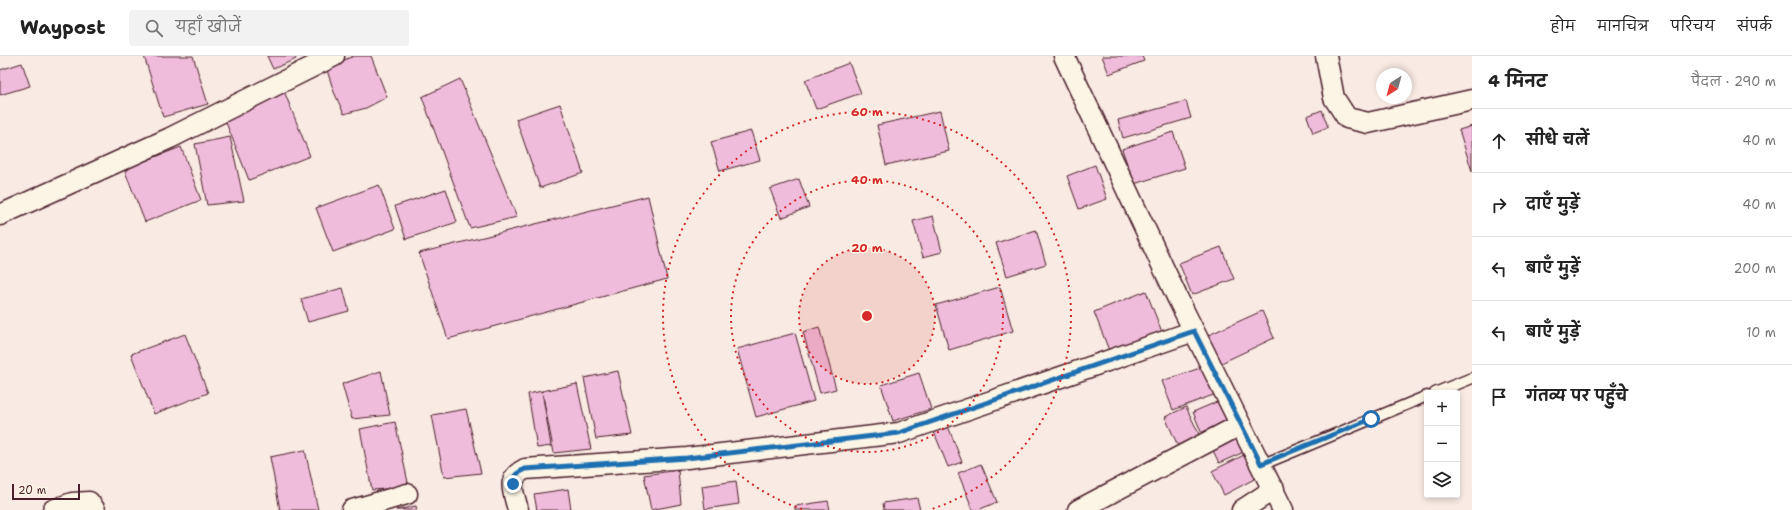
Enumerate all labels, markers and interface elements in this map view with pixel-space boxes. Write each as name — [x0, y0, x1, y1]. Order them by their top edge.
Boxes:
search box — [129, 10, 409, 46]
text: Waypost — [20, 15, 105, 40]
icon: search — [143, 17, 165, 39]
text: यहाँ खोजें — [175, 17, 241, 37]
text: होम — [1551, 17, 1575, 35]
text: मानचित्र — [1597, 17, 1649, 35]
text: परिचय — [1671, 17, 1715, 35]
text: संपर्क — [1737, 17, 1772, 35]
north arrow — [1376, 68, 1412, 104]
text: 4 मिनट — [1488, 70, 1547, 92]
text: पैदल · 290 m — [1691, 73, 1776, 90]
text: 60 m — [851, 104, 883, 120]
icon: ahead — [1488, 130, 1510, 152]
text: सीधे चलें — [1526, 130, 1589, 150]
text: 40 m — [1742, 132, 1776, 149]
text: 40 m — [851, 172, 883, 188]
icon: right — [1488, 194, 1510, 216]
text: दाएँ मुड़ें — [1526, 194, 1580, 214]
text: 40 m — [1742, 196, 1776, 213]
text: 20 m — [851, 240, 883, 256]
icon: left — [1488, 258, 1510, 280]
text: बाएँ मुड़ें — [1526, 258, 1580, 278]
text: 200 m — [1734, 260, 1776, 277]
centre of rings — [860, 309, 874, 323]
icon: left — [1488, 322, 1510, 344]
text: बाएँ मुड़ें — [1526, 322, 1580, 342]
text: 10 m — [1746, 324, 1776, 341]
icon: arrive — [1488, 386, 1510, 408]
text: गंतव्य पर पहुँचे — [1526, 386, 1628, 406]
map controls — [1424, 390, 1460, 498]
button: + — [1424, 390, 1460, 426]
route start — [1362, 410, 1380, 428]
button: − — [1424, 426, 1460, 462]
button: layers — [1424, 462, 1460, 498]
route end — [504, 475, 522, 493]
scale bar — [12, 482, 80, 501]
text: 20 m — [18, 483, 46, 498]

